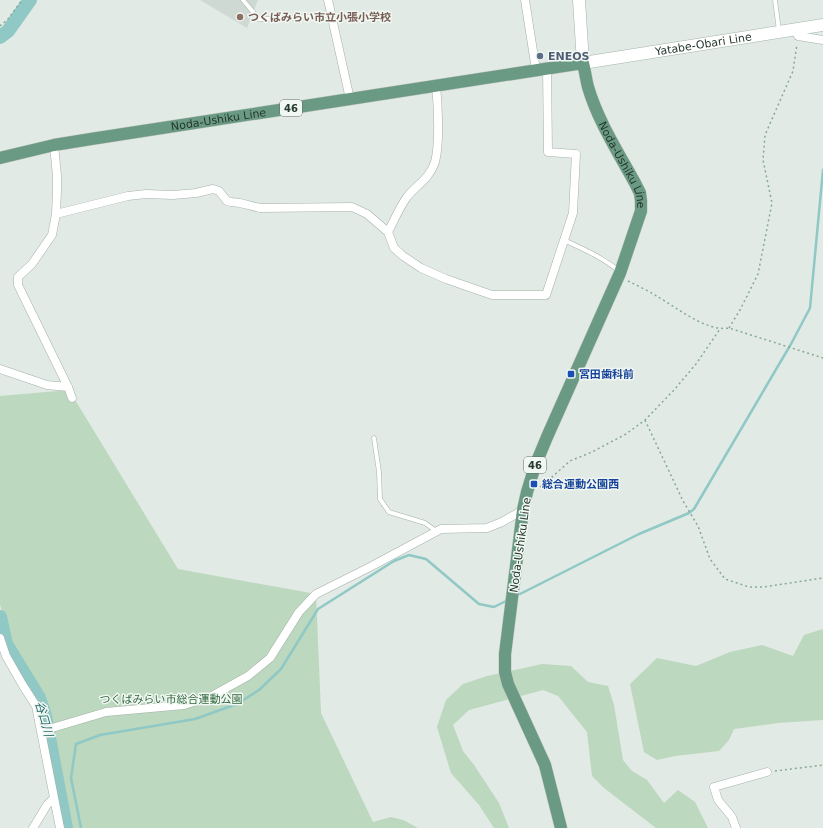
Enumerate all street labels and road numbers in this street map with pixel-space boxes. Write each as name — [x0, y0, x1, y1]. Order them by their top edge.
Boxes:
street label: Yatabe-Obari Line — [653, 30, 753, 59]
road number: 46 — [280, 100, 302, 116]
street label: Noda-Ushiku Line — [170, 106, 267, 134]
street label: Noda-Ushiku Line — [595, 119, 647, 208]
road number: 46 — [524, 457, 546, 473]
street label: Noda-Ushiku Line — [507, 496, 534, 593]

